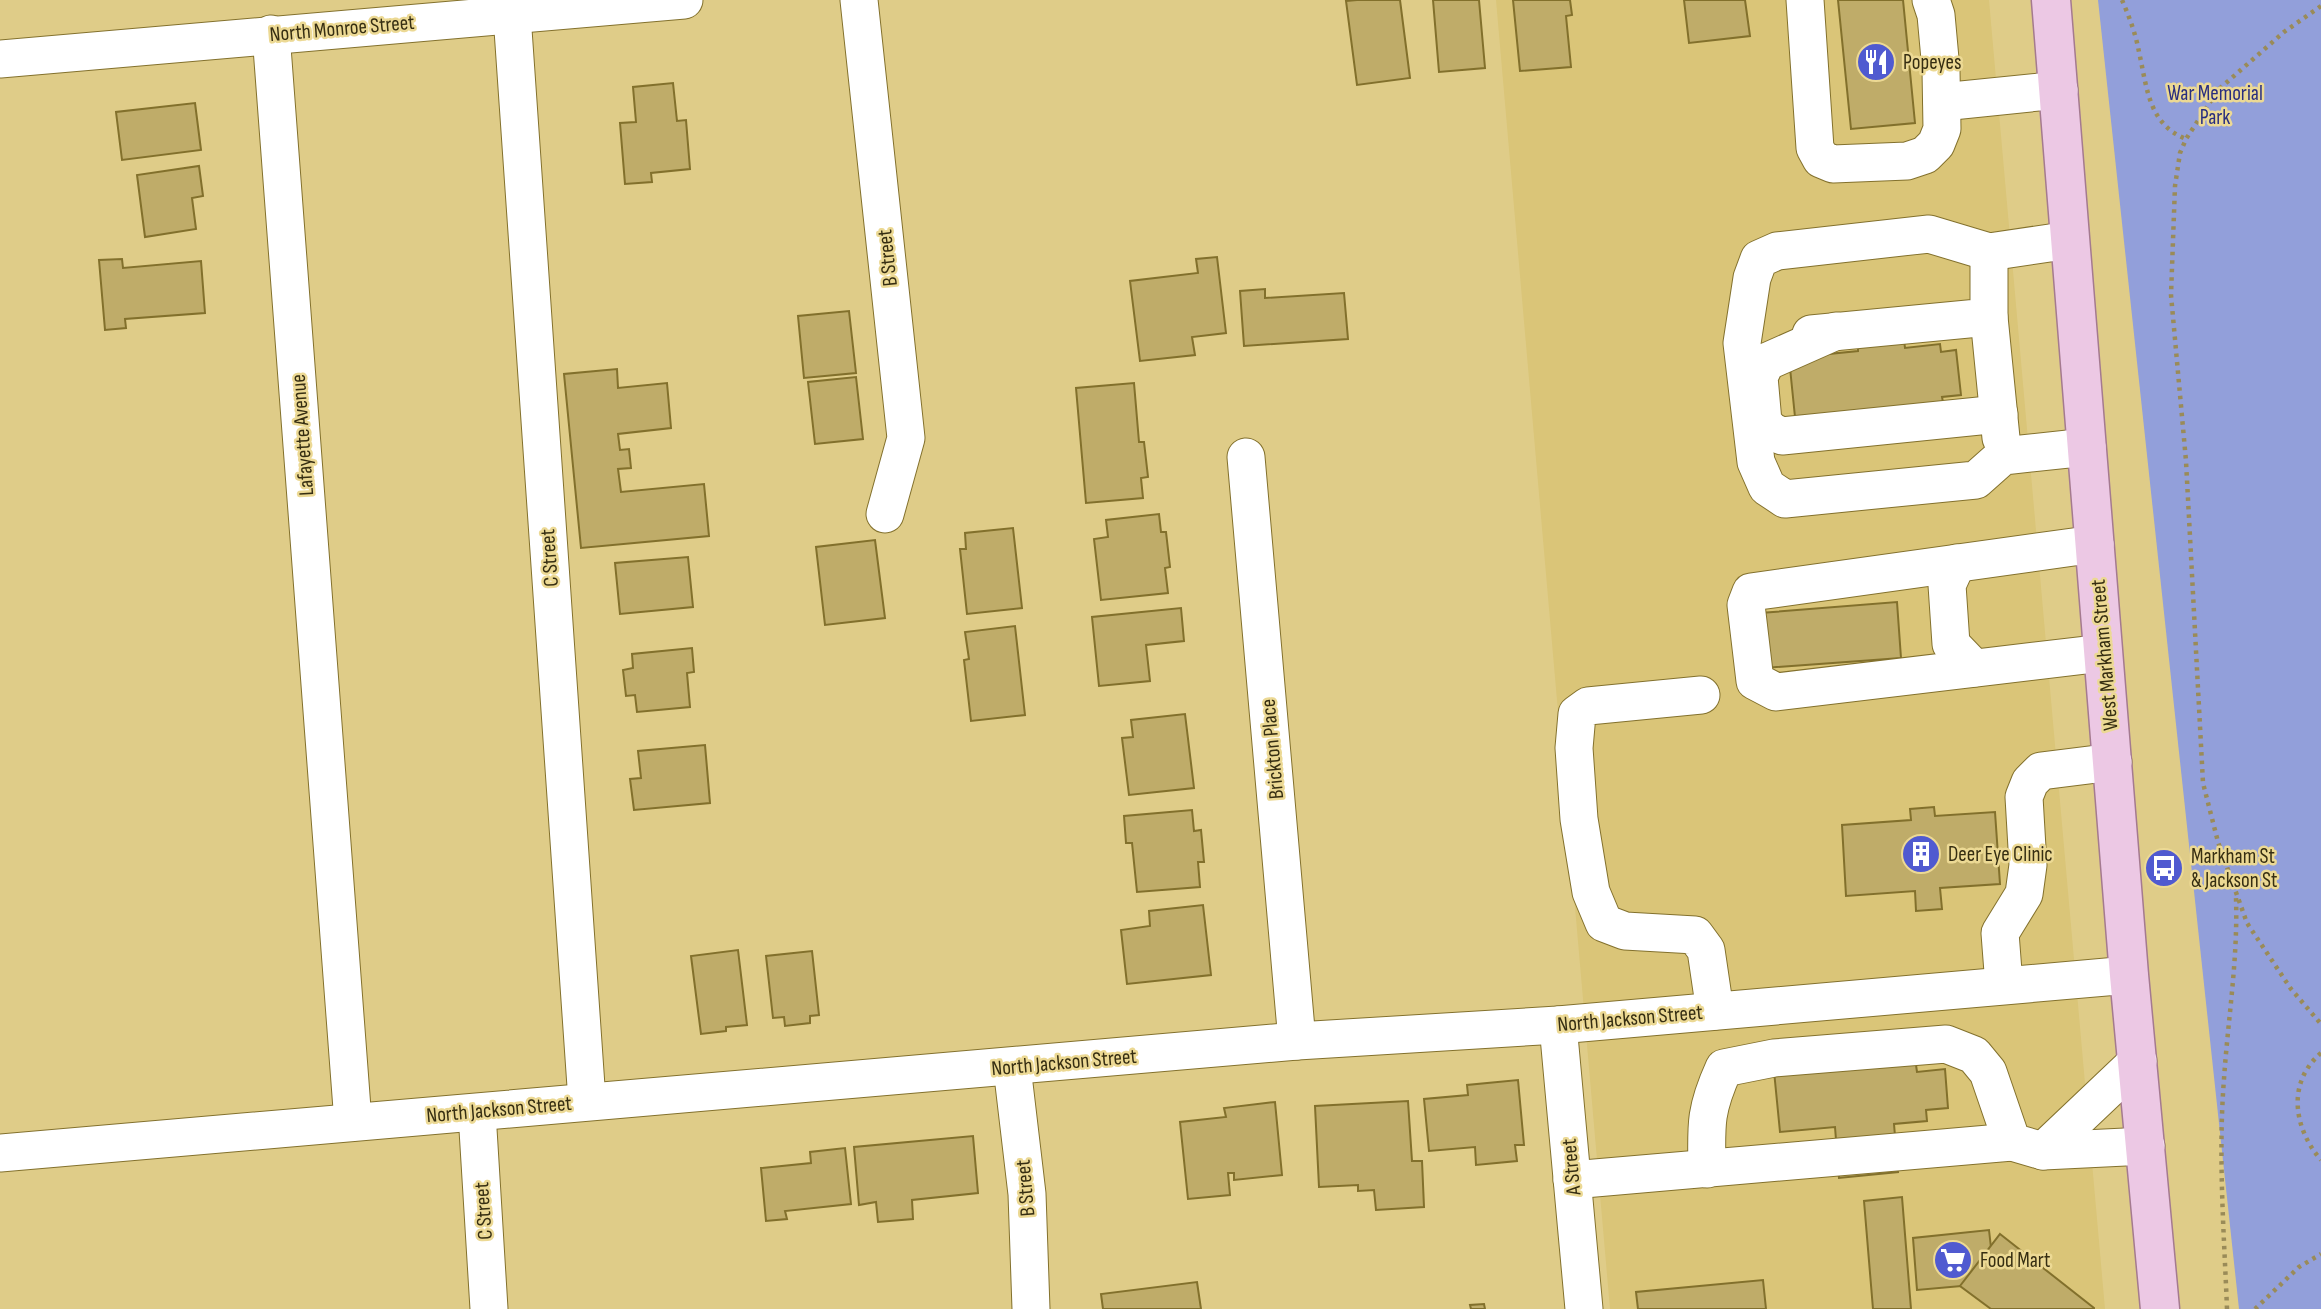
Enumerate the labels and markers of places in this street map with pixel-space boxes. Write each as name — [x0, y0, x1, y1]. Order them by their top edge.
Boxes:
restaurant icon: Popeyes — [1855, 41, 1897, 83]
place label: Popeyes — [1903, 50, 1962, 75]
building icon: Deer Eye Clinic — [1900, 833, 1942, 875]
place label: Deer Eye Clinic — [1948, 842, 2053, 867]
place label: Markham St & Jackson St — [2191, 844, 2277, 893]
bus stop icon: Markham St & Jackson St — [2143, 847, 2185, 889]
supermarket icon: Food Mart — [1932, 1239, 1974, 1281]
place label: Food Mart — [1980, 1248, 2050, 1273]

